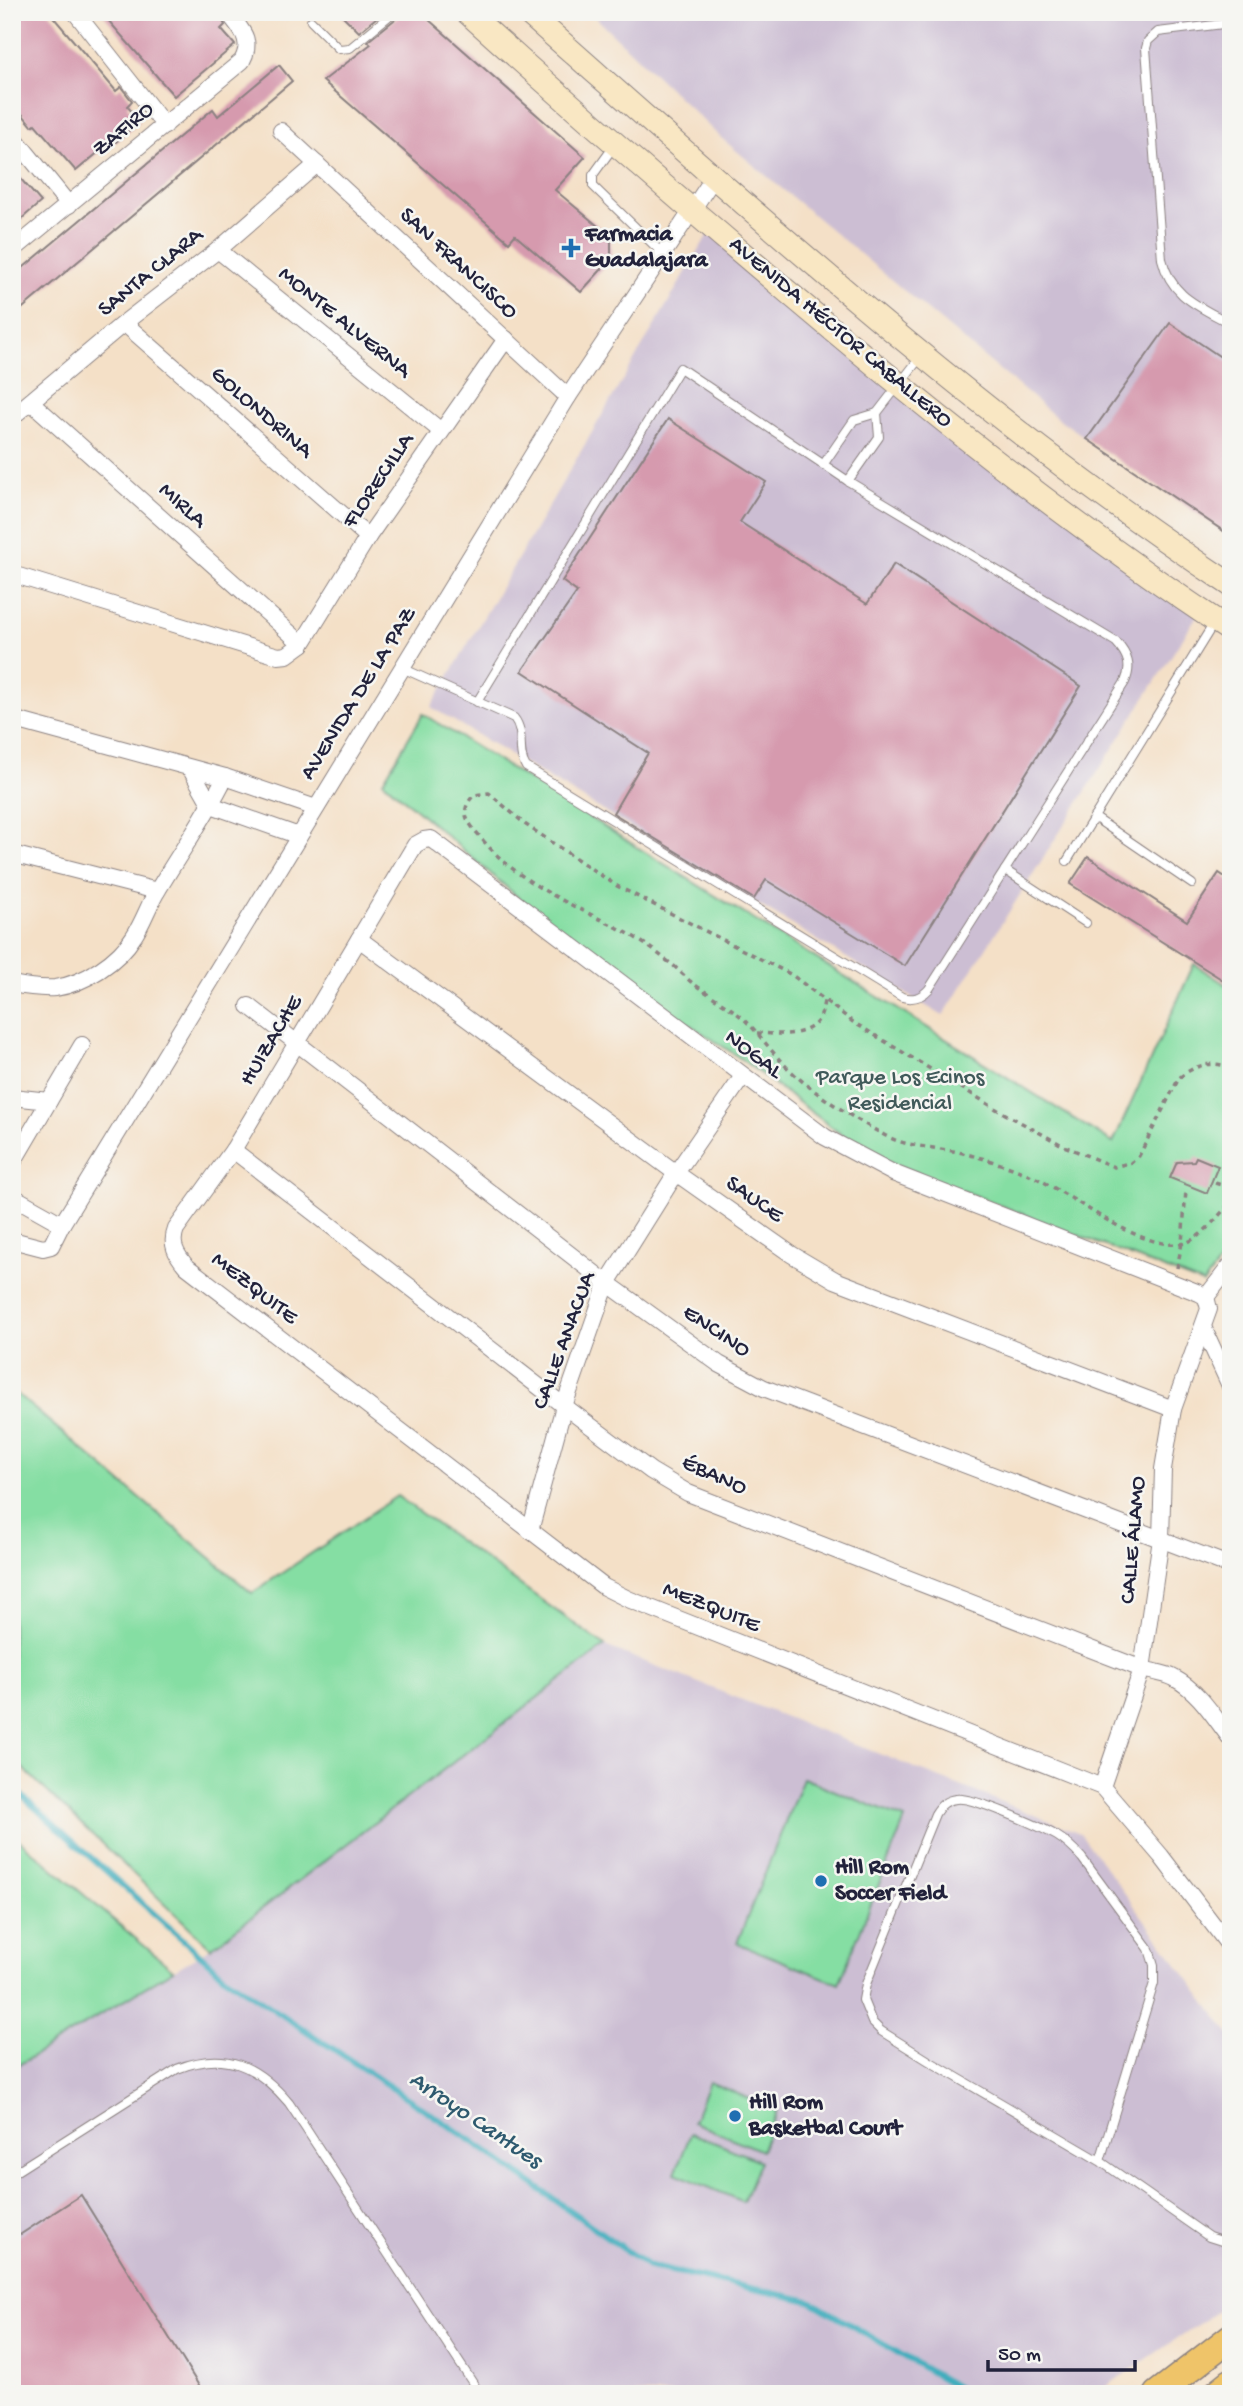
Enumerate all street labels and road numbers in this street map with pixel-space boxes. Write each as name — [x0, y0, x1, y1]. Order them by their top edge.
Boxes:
street label: ZAFIRO — [88, 97, 160, 163]
street label: SAN FRANCISCO — [393, 202, 523, 326]
street label: SANTA CLARA — [93, 222, 210, 324]
street label: AVENIDA HÉCTOR CABALLERO — [723, 231, 957, 435]
street label: MONTE ALVERNA — [272, 261, 417, 386]
street label: GOLONDRINA — [204, 361, 319, 466]
street label: FLORECILLA — [337, 427, 421, 534]
street label: MIRLA — [152, 477, 213, 536]
street label: AVENIDA DE LA PAZ — [295, 602, 424, 785]
street label: HUIZACHE — [235, 990, 310, 1091]
street label: NOGAL — [719, 1025, 788, 1086]
street label: SAUCE — [720, 1170, 789, 1230]
street label: MEZQUITE — [205, 1247, 304, 1332]
street label: CALLE ANACUA — [528, 1267, 603, 1413]
street label: ENCINO — [677, 1300, 755, 1365]
street label: ÉBANO — [677, 1450, 751, 1502]
street label: CALLE ÁLAMO — [1114, 1475, 1153, 1605]
street label: MEZQUITE — [658, 1576, 765, 1640]

